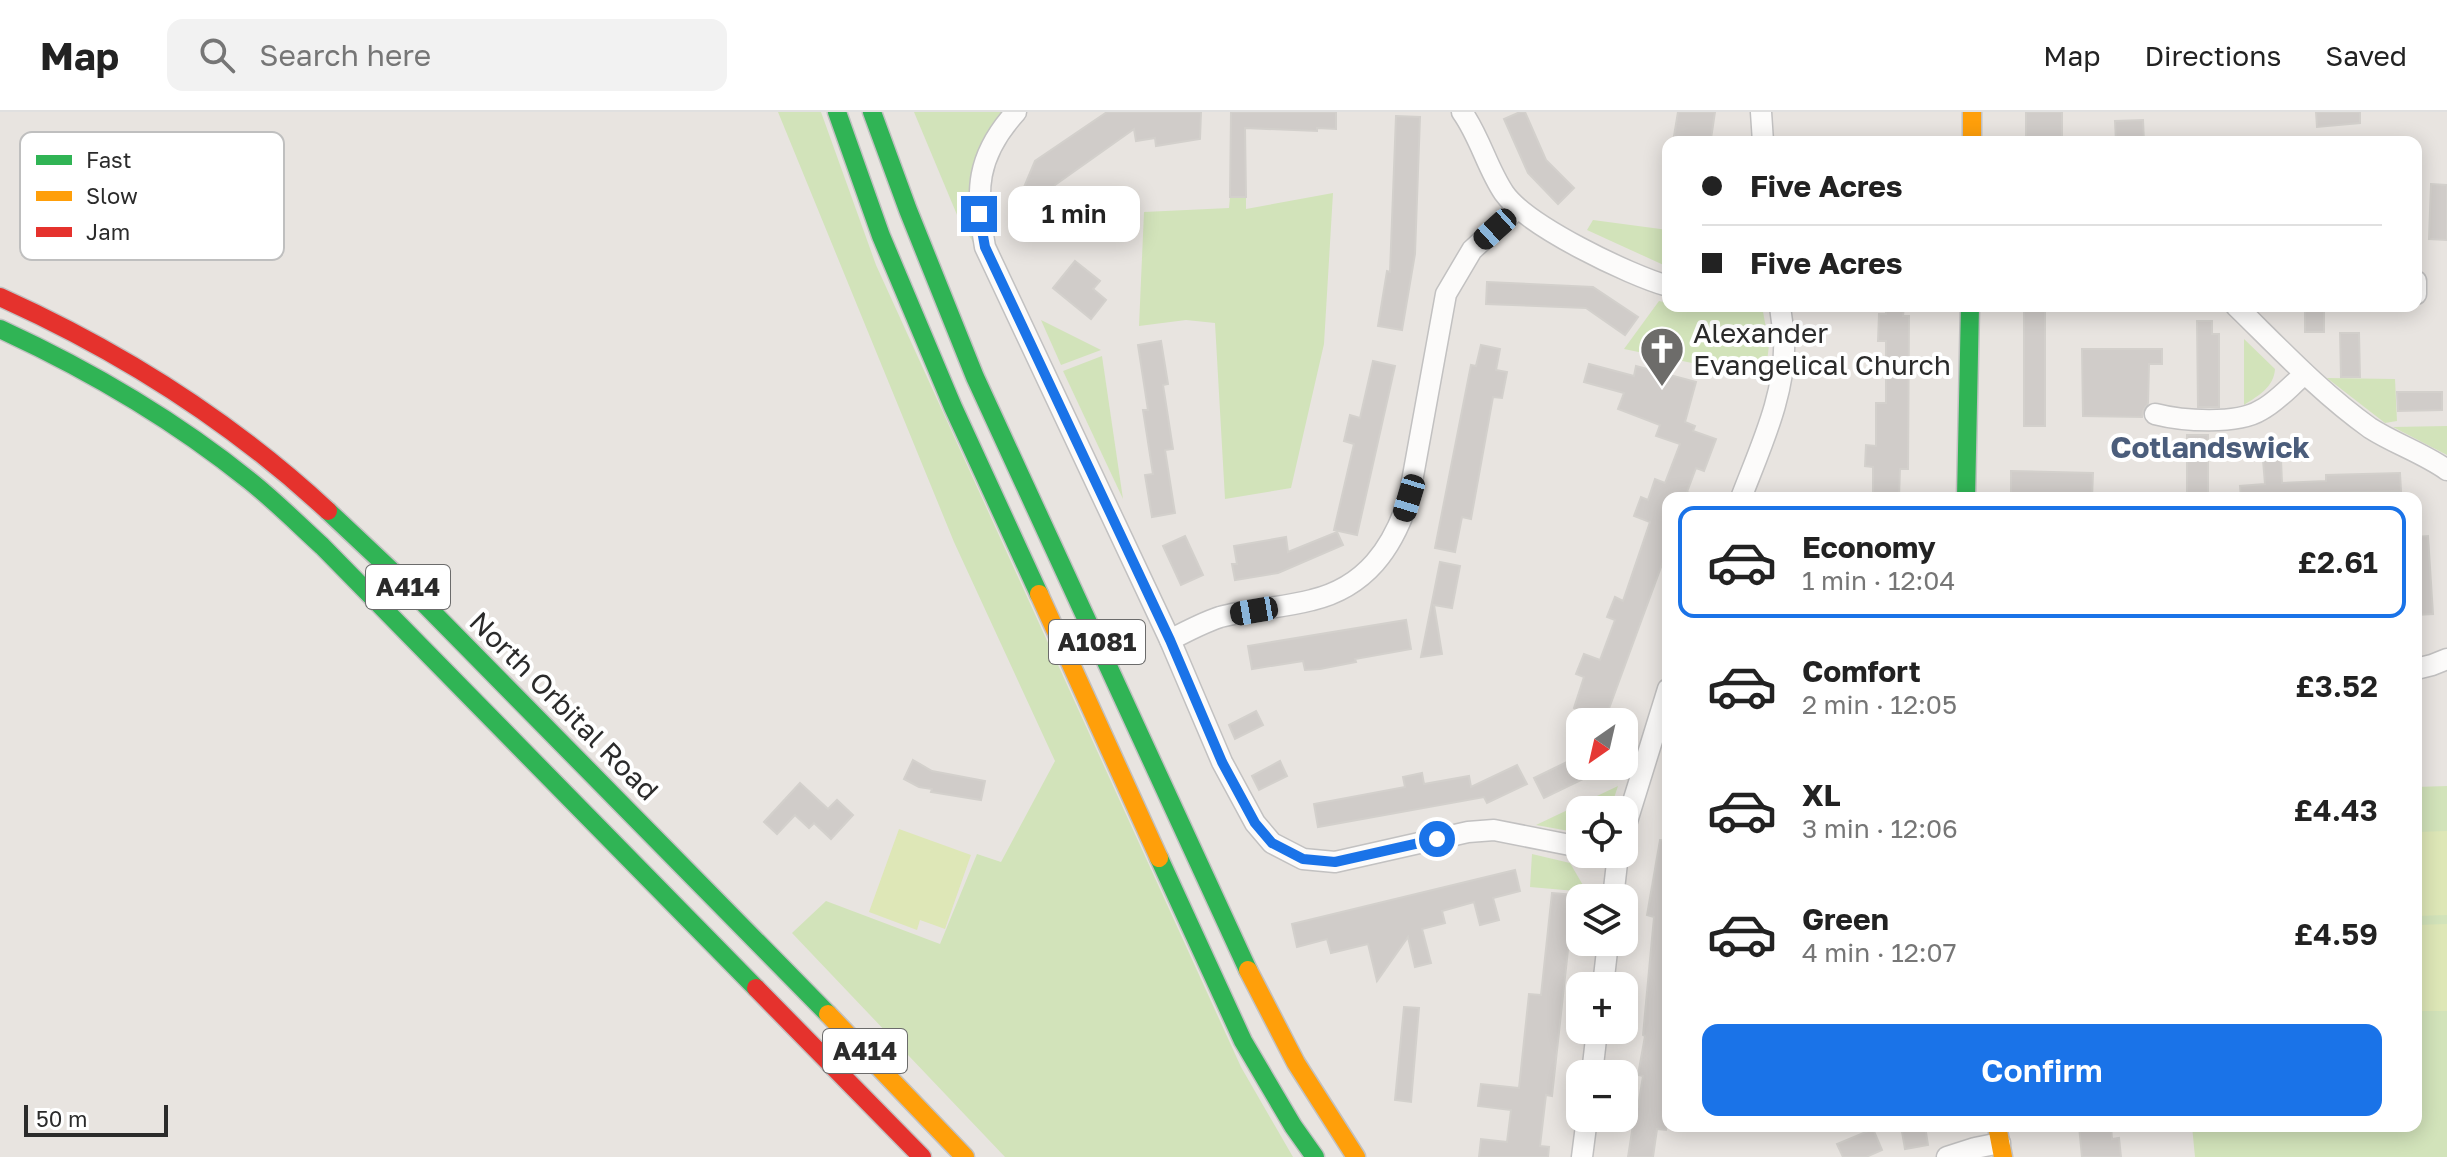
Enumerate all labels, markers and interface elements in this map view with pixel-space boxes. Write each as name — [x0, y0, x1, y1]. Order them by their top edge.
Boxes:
search box — [167, 19, 727, 91]
text: Map — [40, 33, 119, 78]
icon: search — [195, 33, 239, 77]
text: Search here — [259, 37, 431, 73]
text: Map — [2043, 39, 2100, 72]
text: Directions — [2144, 39, 2281, 72]
text: Saved — [2325, 39, 2407, 72]
legend — [20, 132, 284, 260]
text: Fast — [86, 146, 132, 173]
text: Five Acres — [1750, 168, 1903, 204]
text: Slow — [86, 182, 138, 209]
callout: 1 min — [1007, 186, 1139, 242]
route end — [961, 196, 997, 232]
text: 1 min — [1041, 198, 1107, 229]
car — [1469, 204, 1521, 254]
text: Jam — [86, 218, 130, 245]
text: Five Acres — [1750, 245, 1903, 281]
place label: Alexander Evangelical Church — [1693, 316, 1951, 381]
church icon: Alexander Evangelical Church — [1638, 325, 1686, 388]
district label: Cotlandswick — [2110, 429, 2310, 465]
car — [1391, 472, 1427, 524]
icon: car — [1706, 526, 1778, 598]
text: Economy — [1802, 529, 1936, 565]
text: £2.61 — [2297, 544, 2378, 580]
road number: A414 — [366, 565, 450, 609]
text: 1 min · 12:04 — [1802, 565, 1955, 596]
car — [1228, 595, 1280, 627]
street label: North Orbital Road — [463, 605, 665, 807]
road number: A1081 — [1049, 620, 1145, 664]
icon: car — [1706, 650, 1778, 722]
text: Comfort — [1802, 653, 1921, 689]
text: £3.52 — [2295, 668, 2378, 704]
text: 2 min · 12:05 — [1802, 689, 1957, 720]
north arrow — [1566, 708, 1638, 780]
map controls — [1566, 708, 1638, 1132]
icon: car — [1706, 774, 1778, 846]
text: XL — [1802, 777, 1841, 813]
text: £4.43 — [2293, 792, 2378, 828]
button: locate — [1566, 796, 1638, 868]
text: 3 min · 12:06 — [1802, 813, 1958, 844]
route start — [1419, 821, 1455, 857]
button: layers — [1566, 884, 1638, 956]
icon: car — [1706, 898, 1778, 970]
text: Green — [1802, 901, 1889, 937]
text: £4.59 — [2294, 916, 2378, 952]
text: 4 min · 12:07 — [1802, 937, 1957, 968]
button: + — [1566, 972, 1638, 1044]
button: Confirm — [1702, 1024, 2382, 1116]
road number: A414 — [823, 1029, 907, 1073]
button: − — [1566, 1060, 1638, 1132]
scale bar — [24, 1101, 168, 1137]
text: 50 m — [36, 1105, 87, 1132]

